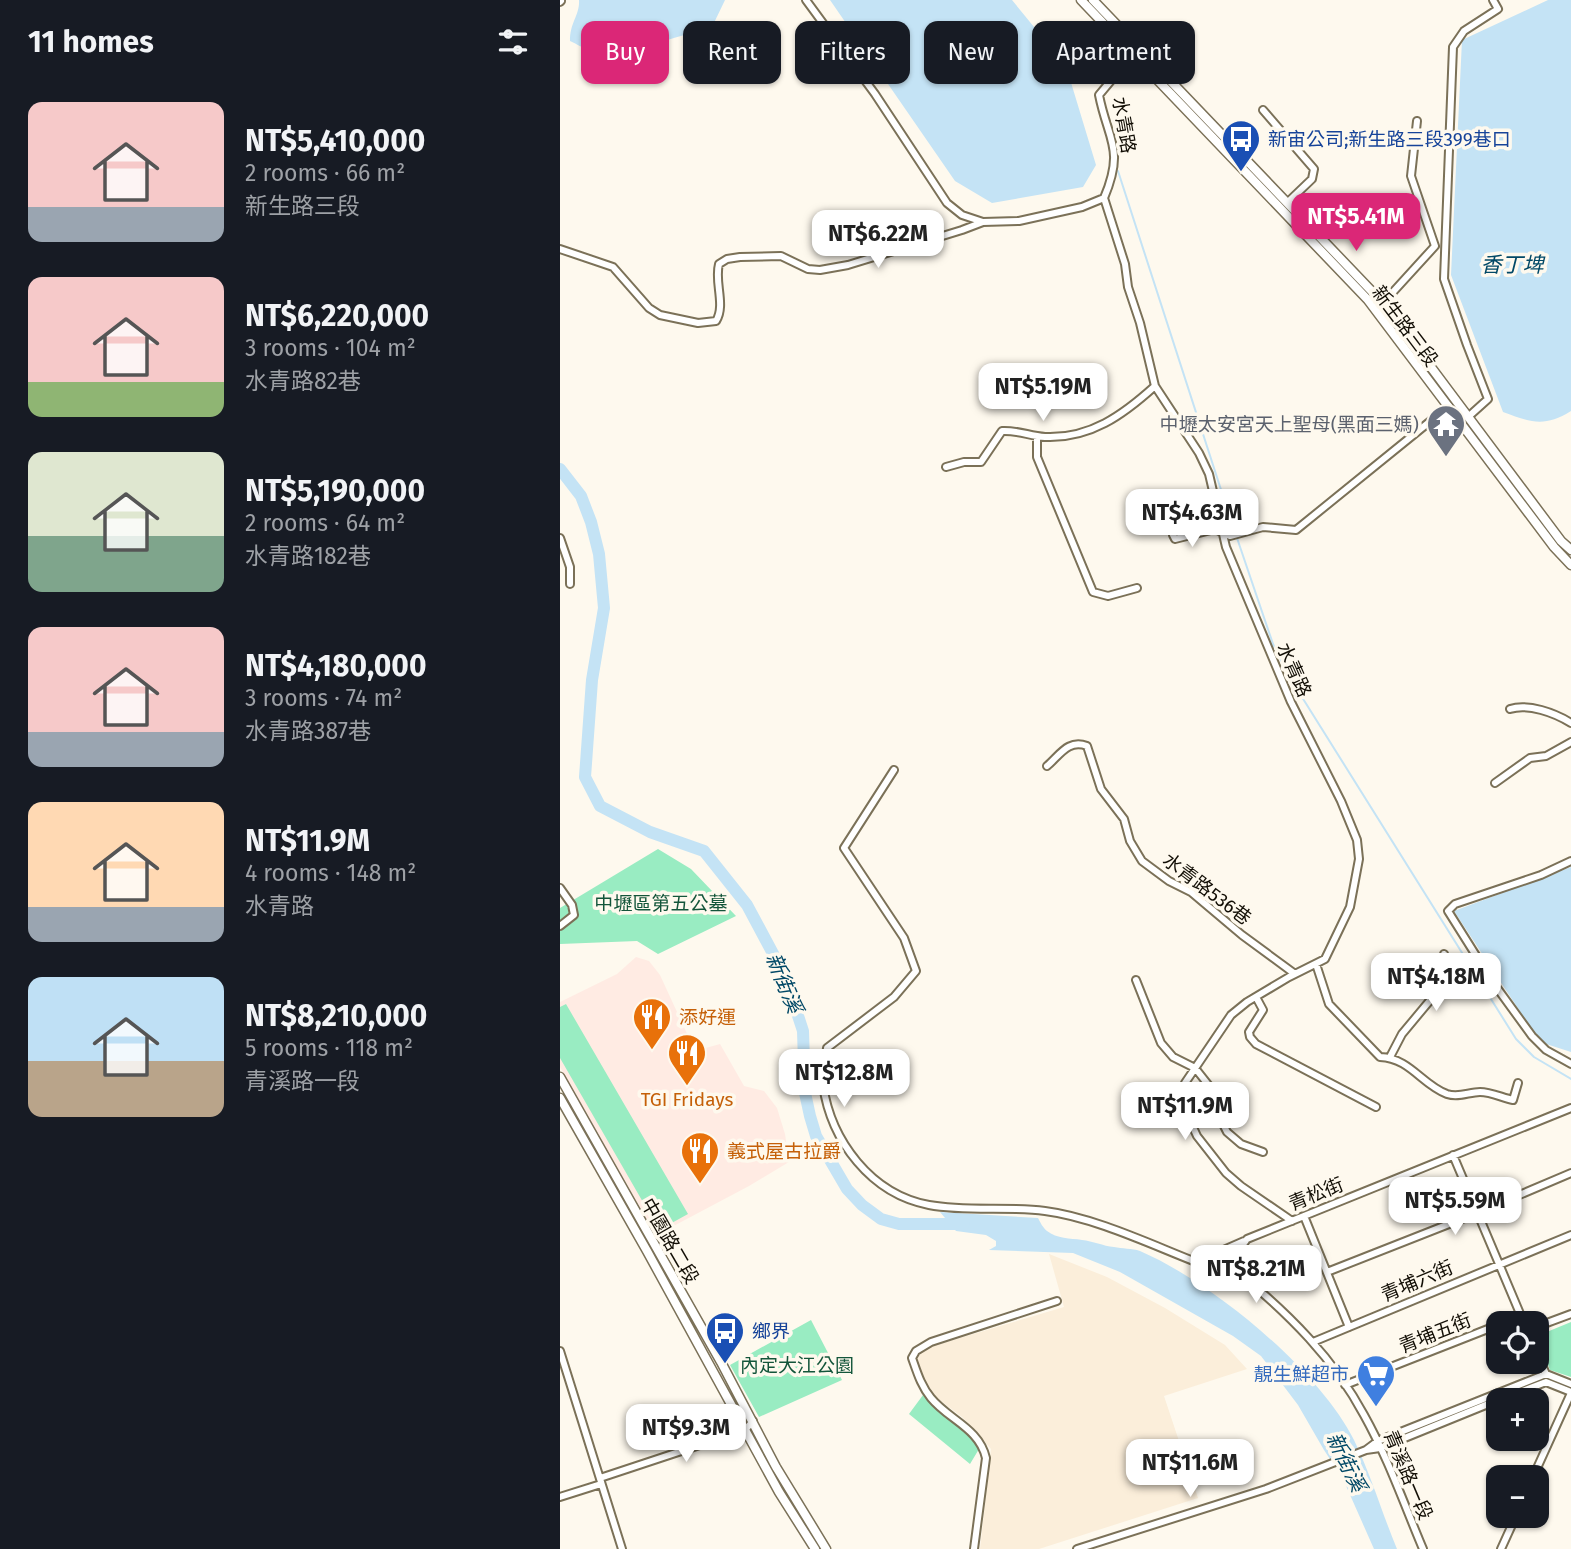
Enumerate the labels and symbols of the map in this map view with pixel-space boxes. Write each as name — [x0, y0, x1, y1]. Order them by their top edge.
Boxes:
street label: 水青路 — [1108, 95, 1140, 155]
bus stop icon: 新宙公司;新生路三段399巷口 — [1220, 118, 1262, 173]
place label: 新宙公司;新生路三段399巷口 — [1268, 128, 1511, 151]
pin: NT$5.41M — [1284, 194, 1428, 253]
pin: NT$6.22M — [806, 210, 950, 270]
water label: 香丁埤 — [1481, 252, 1546, 278]
street label: 新生路三段 — [1367, 281, 1443, 371]
pin: NT$5.19M — [971, 364, 1115, 423]
temple icon: 中壢太安宮天上聖母(黑面三媽) — [1425, 403, 1467, 458]
place label: 中壢太安宮天上聖母(黑面三媽) — [1160, 413, 1419, 436]
pin: NT$4.63M — [1120, 490, 1264, 549]
street label: 水青路 — [1272, 639, 1316, 701]
street label: 水青路536巷 — [1158, 848, 1256, 930]
park label: 中壢區第五公墓 — [594, 892, 728, 915]
water label: 新街溪 — [760, 949, 809, 1020]
pin: NT$4.18M — [1364, 954, 1508, 1013]
restaurant icon: 添好運 — [631, 996, 673, 1051]
place label: 添好運 — [679, 1006, 736, 1029]
restaurant icon: TGI Fridays — [666, 1032, 708, 1087]
pin: NT$12.8M — [772, 1050, 916, 1109]
pin: NT$11.9M — [1113, 1082, 1257, 1142]
place label: TGI Fridays — [641, 1088, 733, 1111]
restaurant icon: 義式屋古拉爵 — [679, 1130, 721, 1185]
place label: 義式屋古拉爵 — [727, 1140, 841, 1163]
street label: 青松街 — [1285, 1173, 1347, 1215]
pin: NT$5.59M — [1383, 1178, 1527, 1237]
street label: 中園路二段 — [636, 1194, 704, 1288]
pin: NT$8.21M — [1184, 1246, 1328, 1305]
street label: 青埔六街 — [1378, 1256, 1456, 1306]
street label: 青埔五街 — [1395, 1308, 1475, 1358]
bus stop icon: 鄉界 — [704, 1310, 746, 1365]
place label: 鄉界 — [752, 1320, 790, 1343]
supermarket icon: 靚生鮮超市 — [1355, 1353, 1397, 1408]
park label: 內定大江公園 — [740, 1354, 854, 1377]
place label: 靚生鮮超市 — [1254, 1363, 1349, 1386]
pin: NT$9.3M — [621, 1404, 751, 1464]
street label: 青溪路一段 — [1379, 1427, 1437, 1523]
water label: 新街溪 — [1321, 1428, 1373, 1499]
pin: NT$11.6M — [1118, 1440, 1262, 1499]

